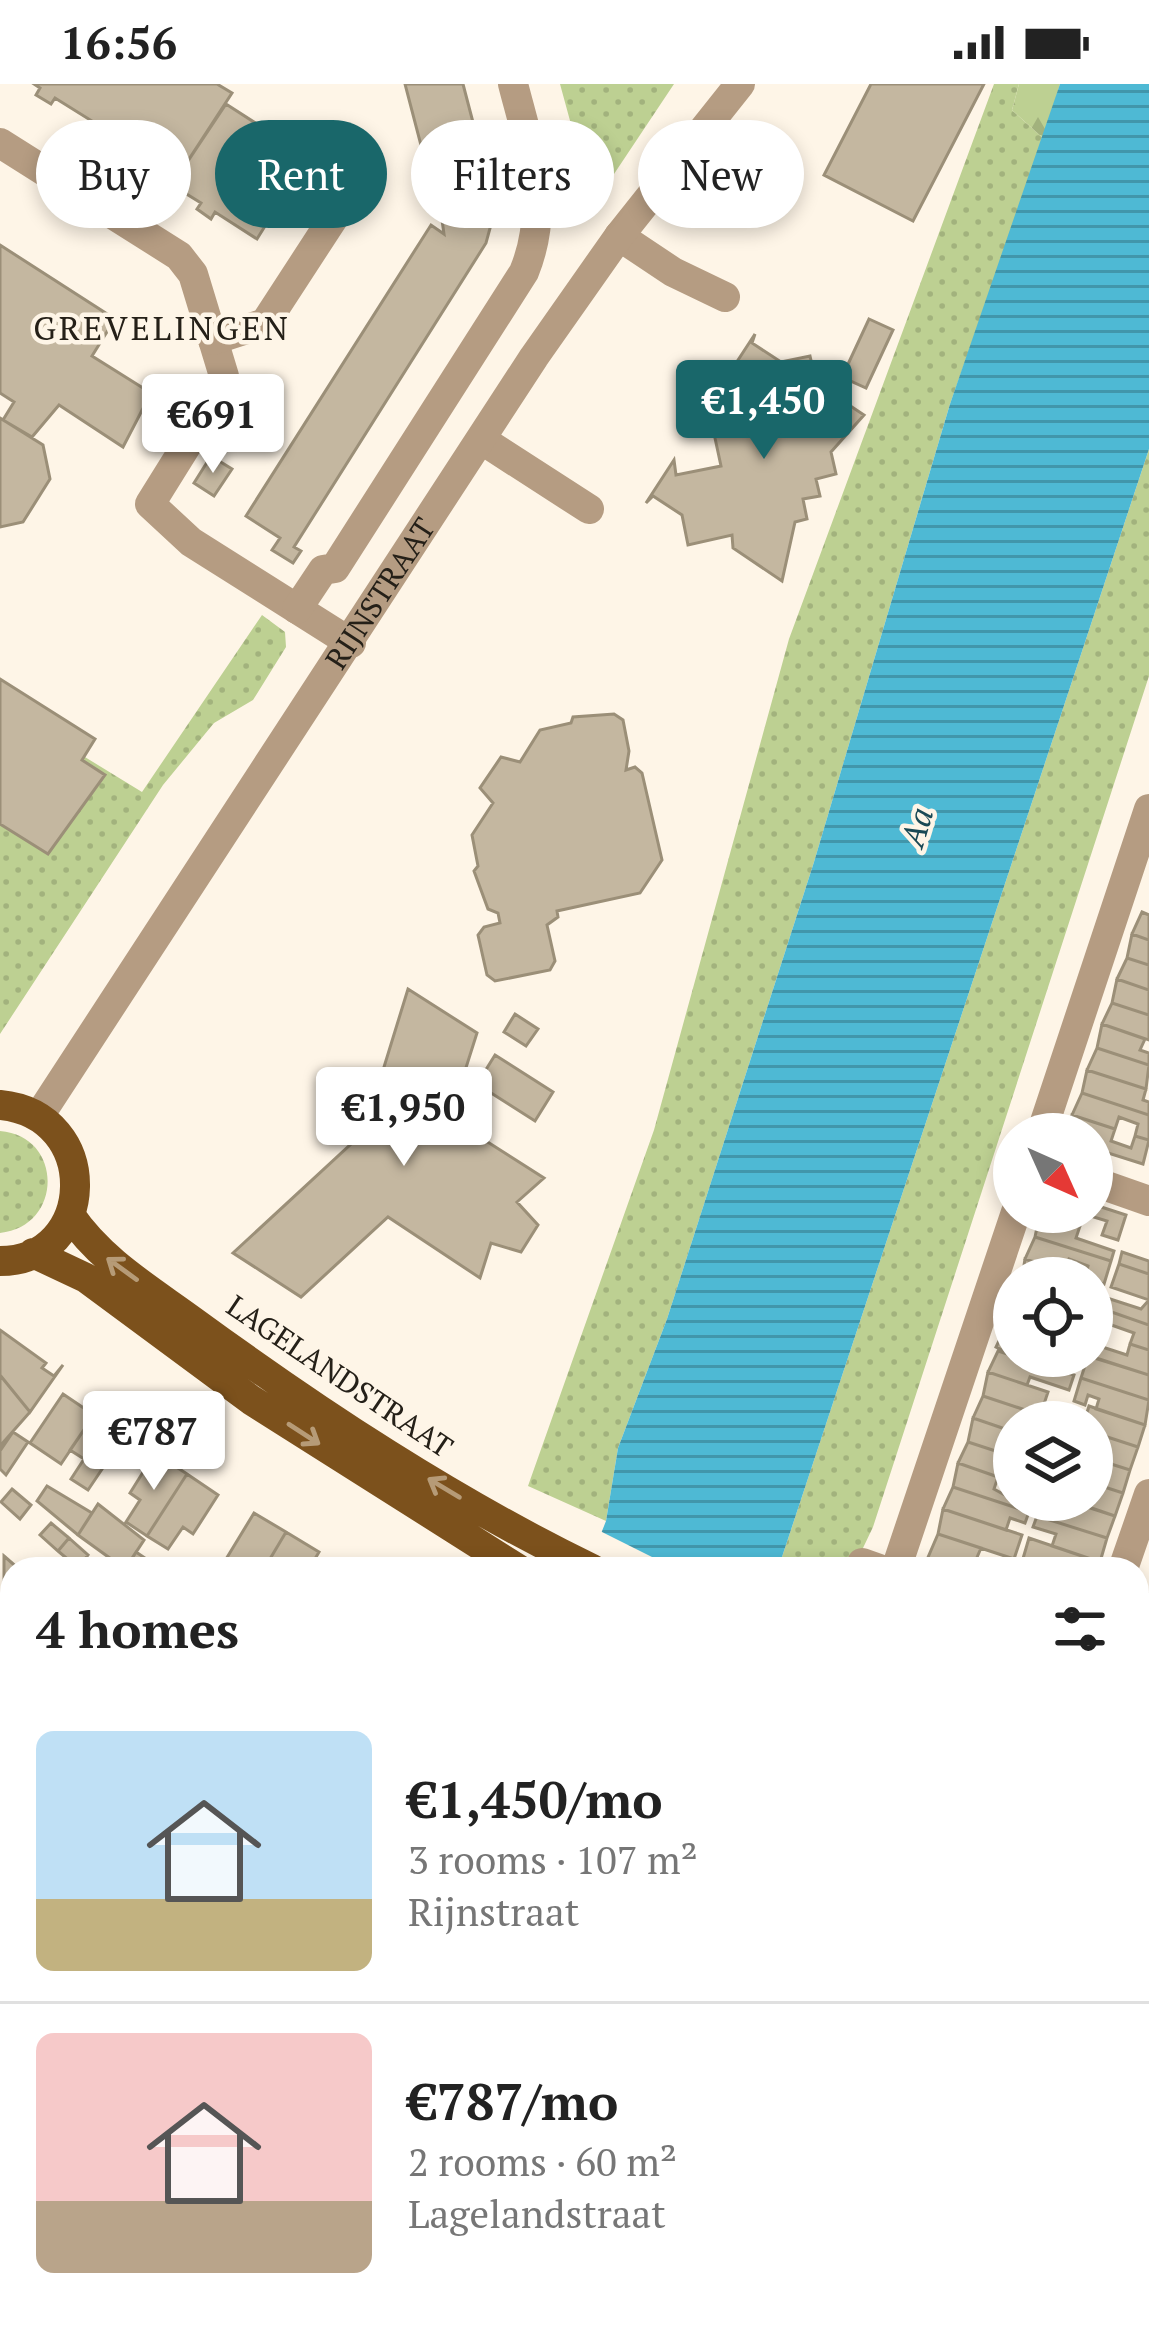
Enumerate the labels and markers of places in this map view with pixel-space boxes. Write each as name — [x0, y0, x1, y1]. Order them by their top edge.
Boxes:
pin: €1,450 — [666, 360, 862, 462]
pin: €691 — [142, 374, 284, 476]
pin: €1,950 — [306, 1067, 502, 1169]
pin: €787 — [83, 1391, 225, 1493]

